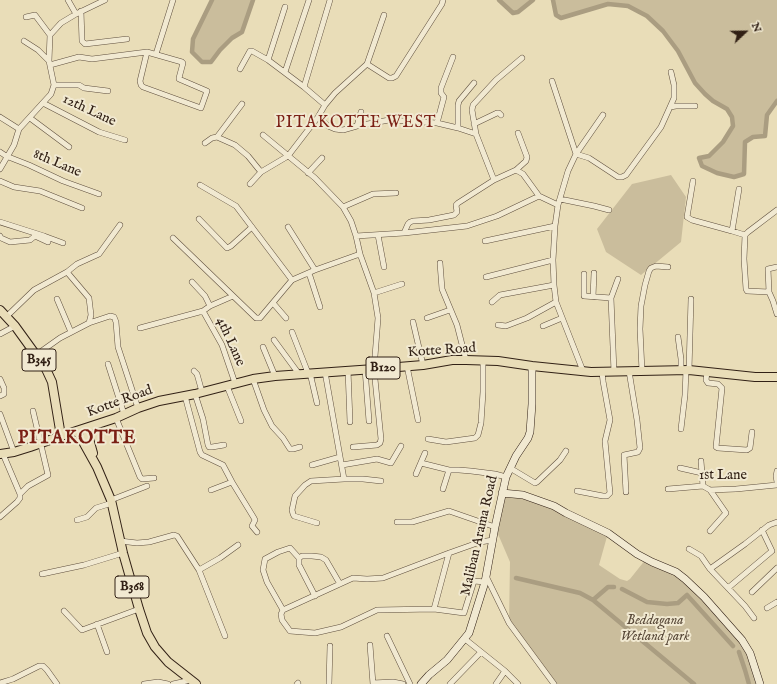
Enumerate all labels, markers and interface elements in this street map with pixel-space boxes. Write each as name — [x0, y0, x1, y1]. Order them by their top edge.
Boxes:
north arrow — [725, 12, 765, 52]
text: N — [748, 20, 764, 35]
street label: 12th Lane — [60, 91, 118, 131]
district label: PITAKOTTE WEST — [275, 114, 437, 134]
street label: 8th Lane — [30, 146, 84, 182]
street label: 4th Lane — [212, 315, 248, 369]
street label: Kotte Road — [407, 340, 477, 362]
road number: B345 — [22, 349, 56, 371]
road number: B120 — [366, 357, 400, 379]
street label: Kotte Road — [85, 382, 155, 422]
district label: PITAKOTTE — [18, 428, 136, 450]
street label: 1st Lane — [699, 468, 747, 484]
street label: Maliban Arama Road — [458, 474, 502, 598]
road number: B368 — [115, 576, 149, 598]
park label: Beddagana Wetland park — [621, 613, 689, 646]

